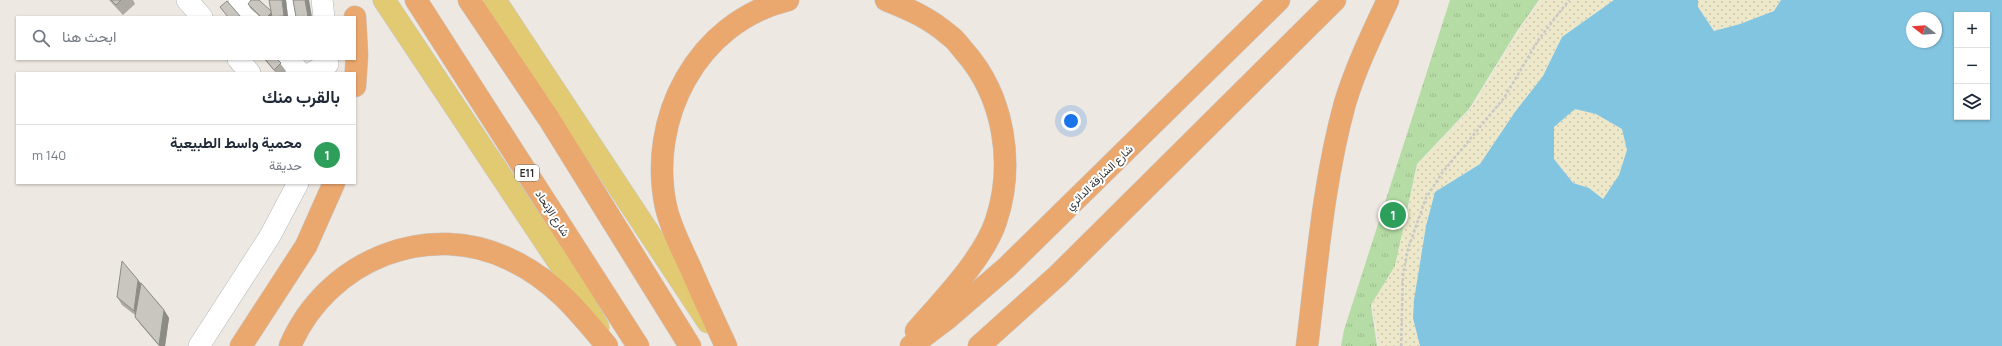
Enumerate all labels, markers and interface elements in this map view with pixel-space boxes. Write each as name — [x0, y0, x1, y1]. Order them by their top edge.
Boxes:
north arrow — [1906, 12, 1942, 48]
map controls — [1954, 12, 1990, 120]
button: + — [1954, 12, 1990, 48]
search box — [16, 16, 356, 60]
text: ابحث هنا — [62, 26, 116, 47]
icon: search — [30, 27, 52, 49]
button: − — [1954, 48, 1990, 84]
button: layers — [1954, 84, 1990, 120]
text: بالقرب منك — [262, 85, 340, 108]
your location — [1061, 111, 1081, 131]
text: محمية واسط الطبيعية — [170, 132, 302, 153]
street label: شارع الشارقة الدائري — [1062, 141, 1138, 215]
text: 140 m — [32, 146, 66, 164]
text: 1 — [324, 146, 330, 164]
text: حديقة — [269, 156, 302, 174]
road number: E11 — [515, 165, 539, 181]
street label: شارع الإتحاد — [532, 187, 574, 240]
pin: 1 — [1380, 200, 1406, 230]

